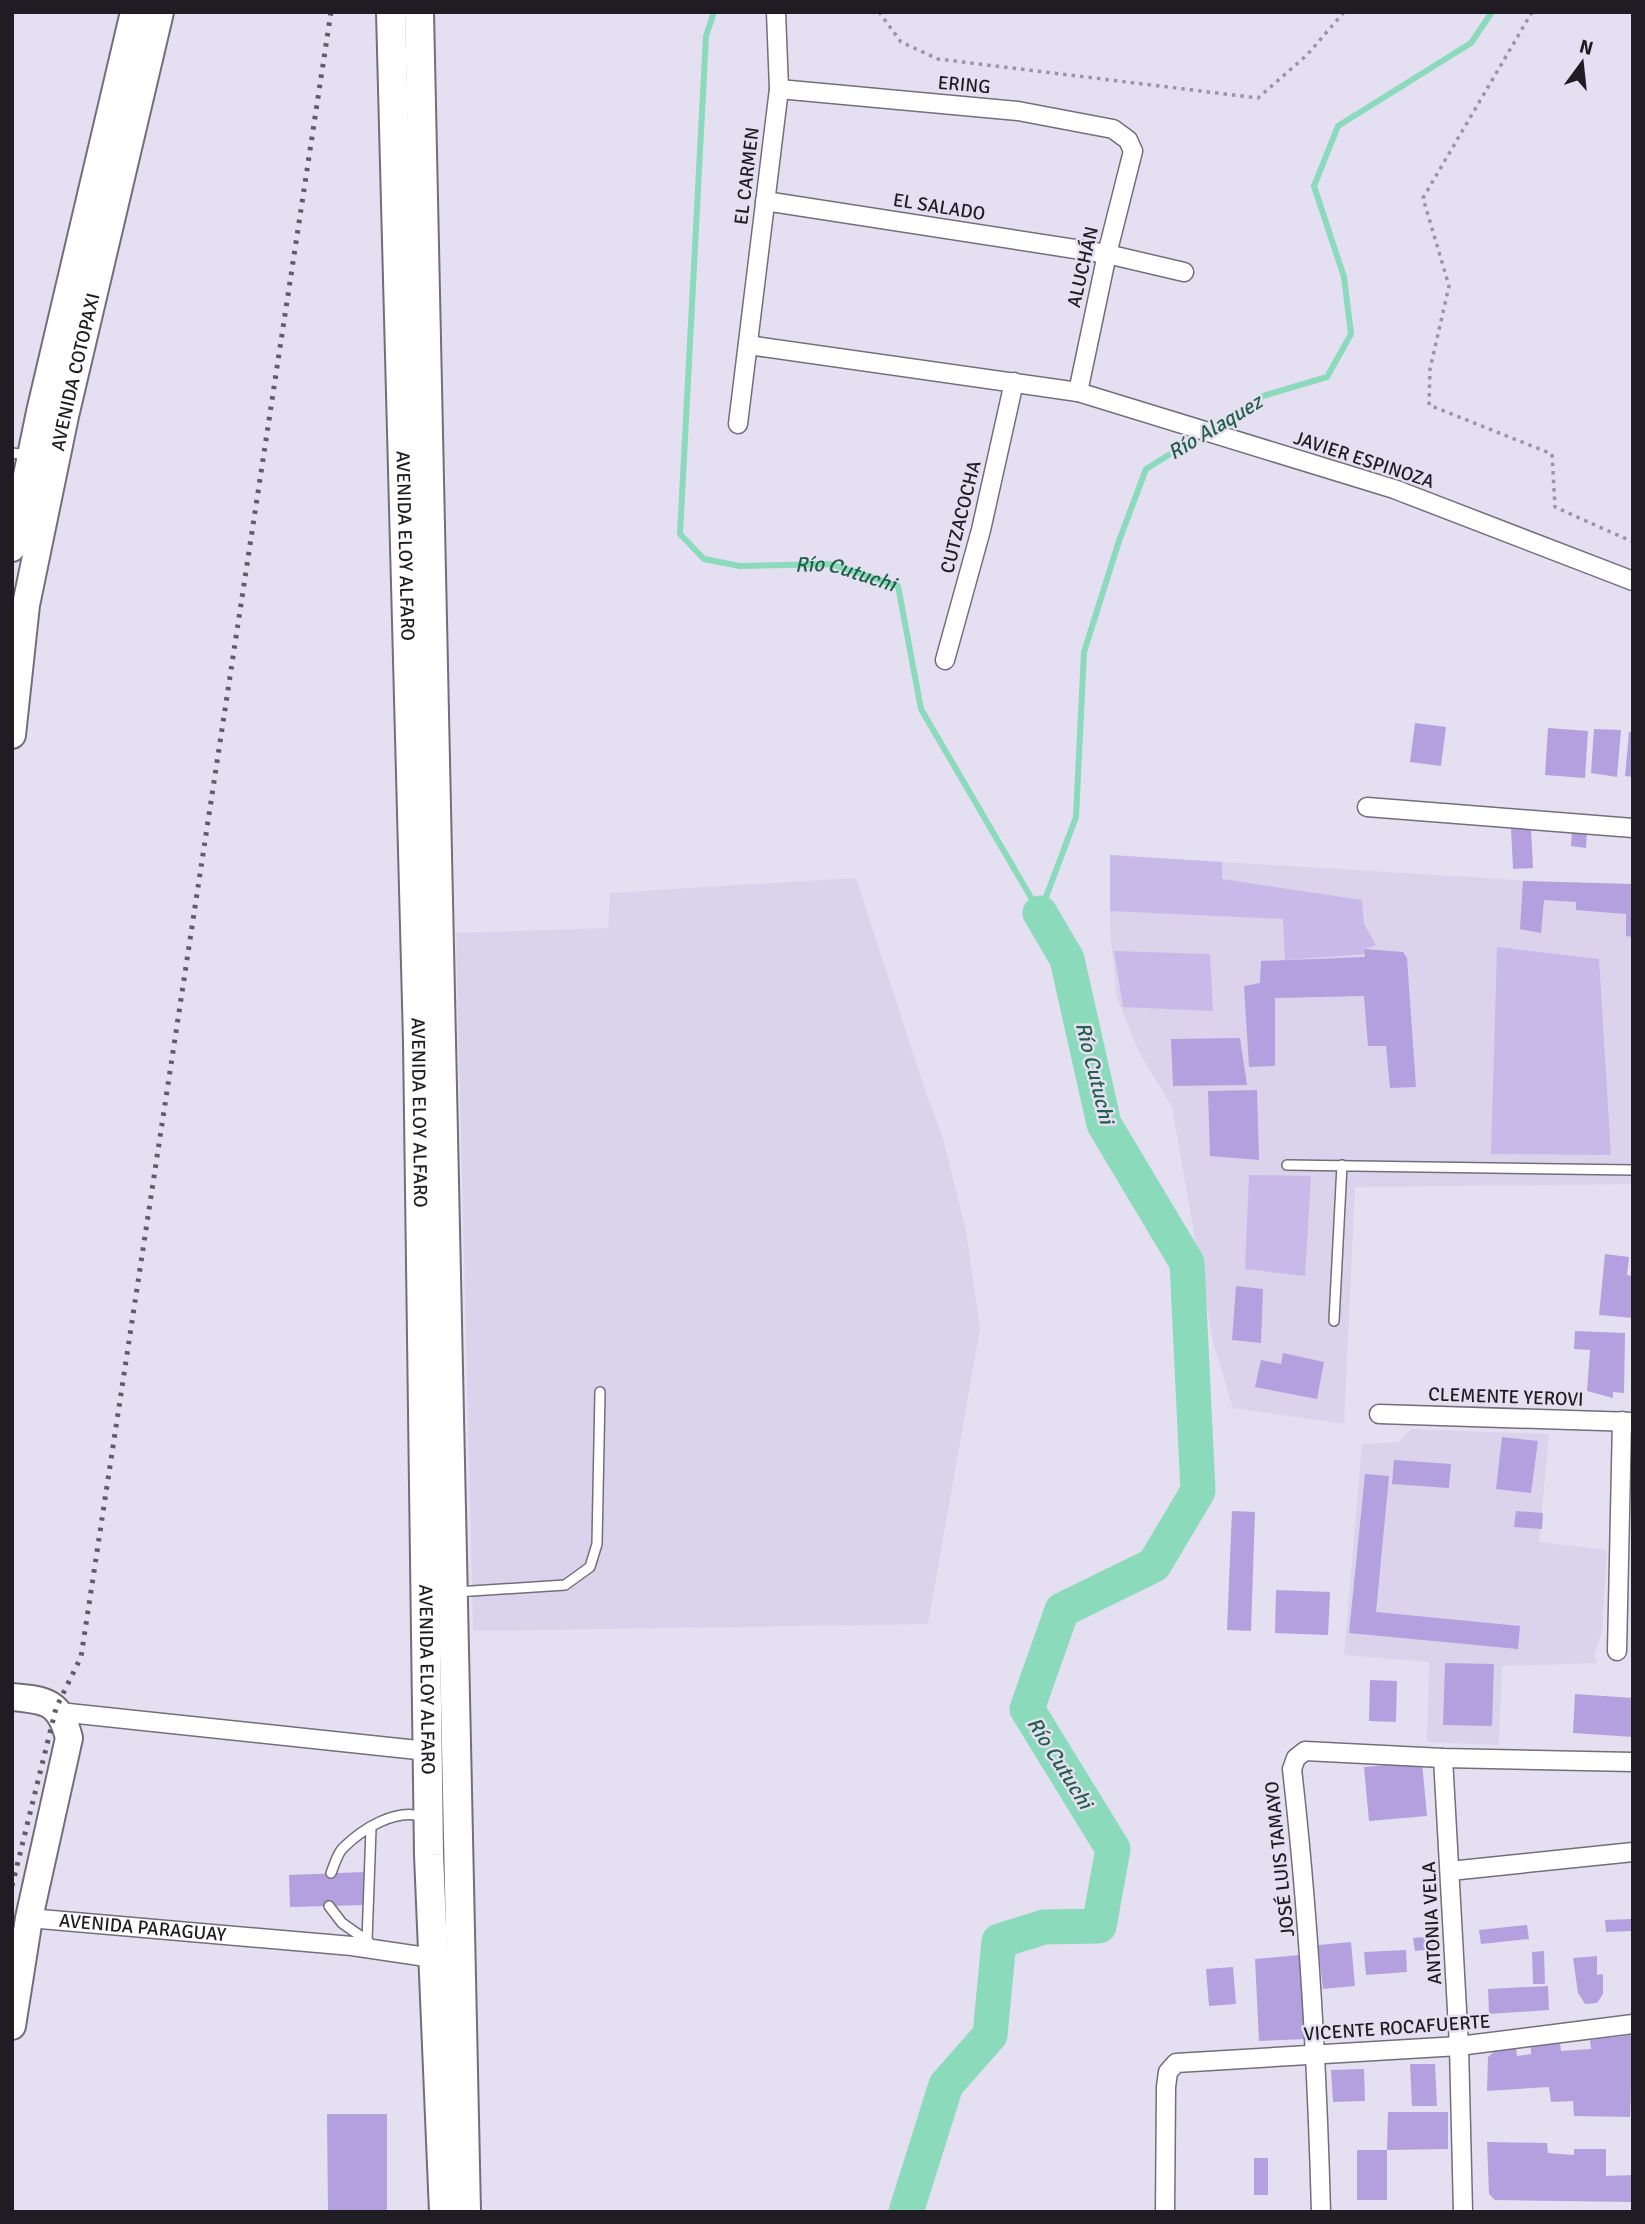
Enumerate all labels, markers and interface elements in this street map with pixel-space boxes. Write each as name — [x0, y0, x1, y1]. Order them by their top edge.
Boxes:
north arrow — [1547, 28, 1617, 98]
text: N — [1577, 34, 1596, 61]
street label: ERING — [937, 71, 991, 99]
street label: EL CARMEN — [729, 126, 765, 226]
street label: EL SALADO — [891, 188, 987, 226]
street label: ALUCHÁN — [1062, 224, 1104, 310]
street label: AVENIDA COTOPAXI — [46, 291, 106, 453]
water label: Río Alaquez — [1163, 388, 1268, 465]
street label: JAVIER ESPINOZA — [1291, 426, 1438, 494]
street label: AVENIDA ELOY ALFARO — [391, 450, 419, 641]
street label: CUTZACOCHA — [935, 458, 987, 576]
water label: Río Cutuchi — [794, 551, 901, 598]
street label: AVENIDA ELOY ALFARO — [405, 1017, 432, 1208]
water label: Río Cutuchi — [1070, 1020, 1121, 1129]
street label: CLEMENTE YEROVI — [1428, 1382, 1584, 1412]
street label: AVENIDA ELOY ALFARO — [413, 1584, 440, 1775]
water label: Río Cutuchi — [1021, 1712, 1100, 1816]
street label: JOSÉ LUIS TAMAYO — [1260, 1780, 1300, 1938]
street label: ANTONIA VELA — [1417, 1861, 1447, 1985]
street label: AVENIDA PARAGUAY — [58, 1909, 228, 1947]
street label: VICENTE ROCAFUERTE — [1303, 2009, 1491, 2047]

